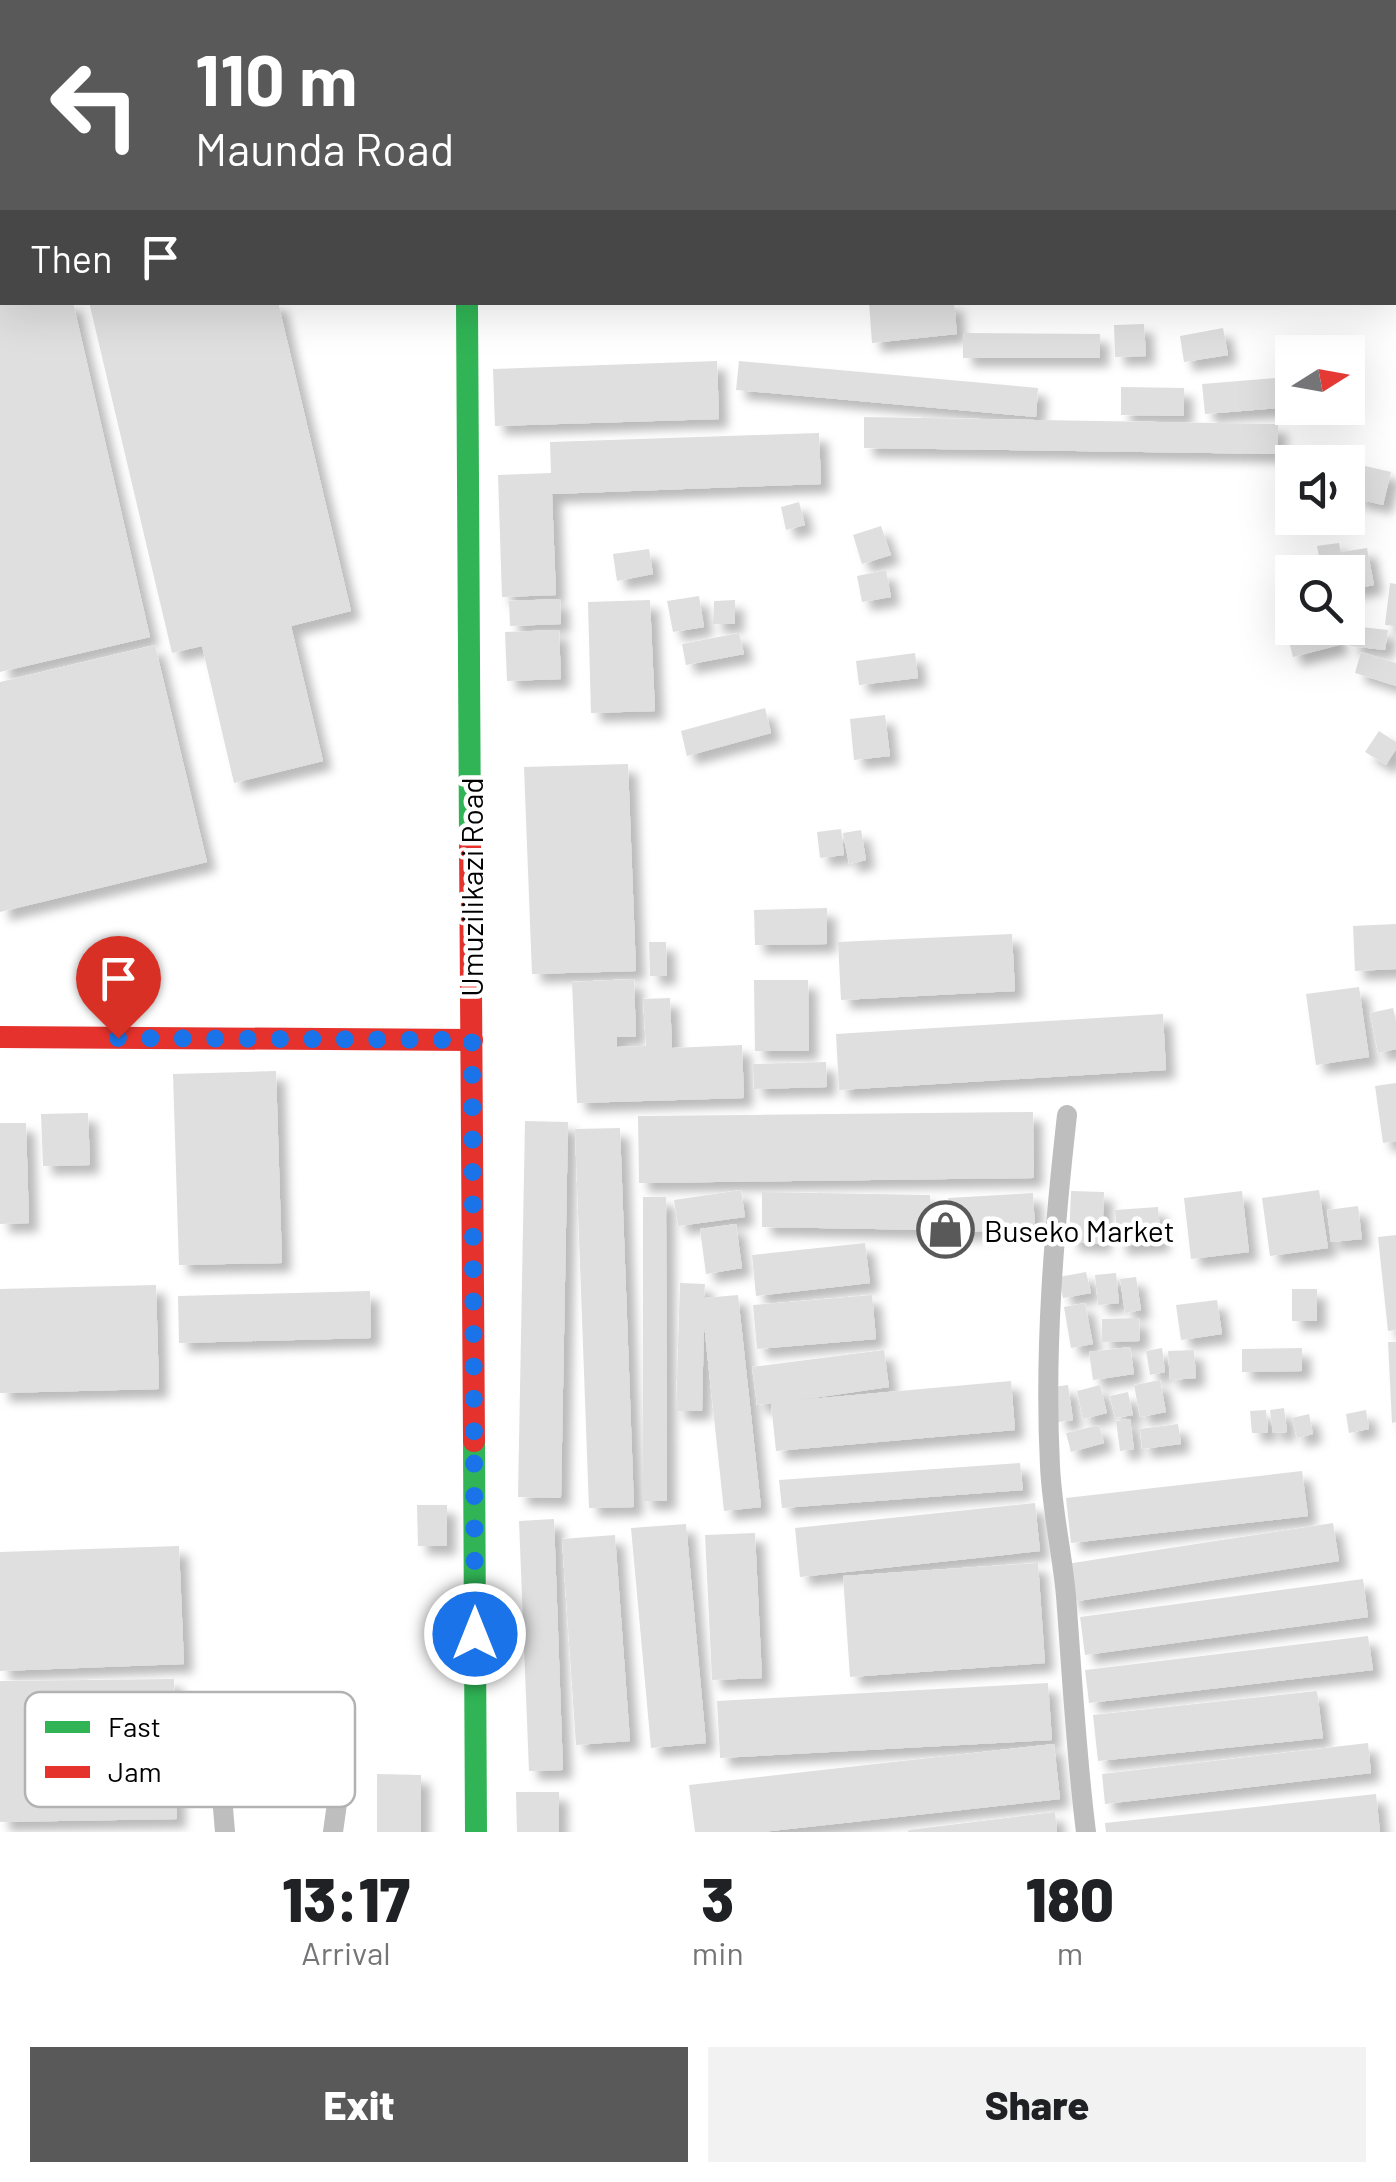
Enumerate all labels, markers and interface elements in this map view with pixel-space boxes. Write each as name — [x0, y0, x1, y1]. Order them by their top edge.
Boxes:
text: 110 m — [195, 36, 357, 120]
icon: left — [30, 40, 160, 170]
text: Maunda Road — [195, 121, 454, 175]
icon: arrive — [133, 230, 188, 285]
text: Then — [30, 235, 113, 281]
north arrow — [1275, 335, 1365, 425]
map controls — [1275, 335, 1365, 645]
button: sound — [1275, 445, 1365, 535]
button: search — [1275, 555, 1365, 645]
street label: Umuzilikazi Road — [453, 777, 489, 997]
pin — [76, 936, 161, 1039]
icon: arrive — [91, 951, 146, 1006]
shop icon: Buseko Market — [915, 1200, 975, 1260]
place label: Buseko Market — [984, 1212, 1175, 1248]
position arrow — [423, 1582, 527, 1686]
legend — [25, 1692, 355, 1807]
text: Fast — [108, 1709, 161, 1743]
text: Jam — [108, 1754, 162, 1788]
text: 13:17 — [282, 1862, 410, 1934]
text: 3 — [701, 1862, 734, 1934]
text: 180 — [1026, 1862, 1114, 1934]
text: Arrival — [301, 1933, 391, 1971]
text: min — [692, 1933, 744, 1971]
text: m — [1057, 1933, 1083, 1971]
button: Exit — [30, 2047, 688, 2162]
button: Share — [708, 2047, 1366, 2162]

